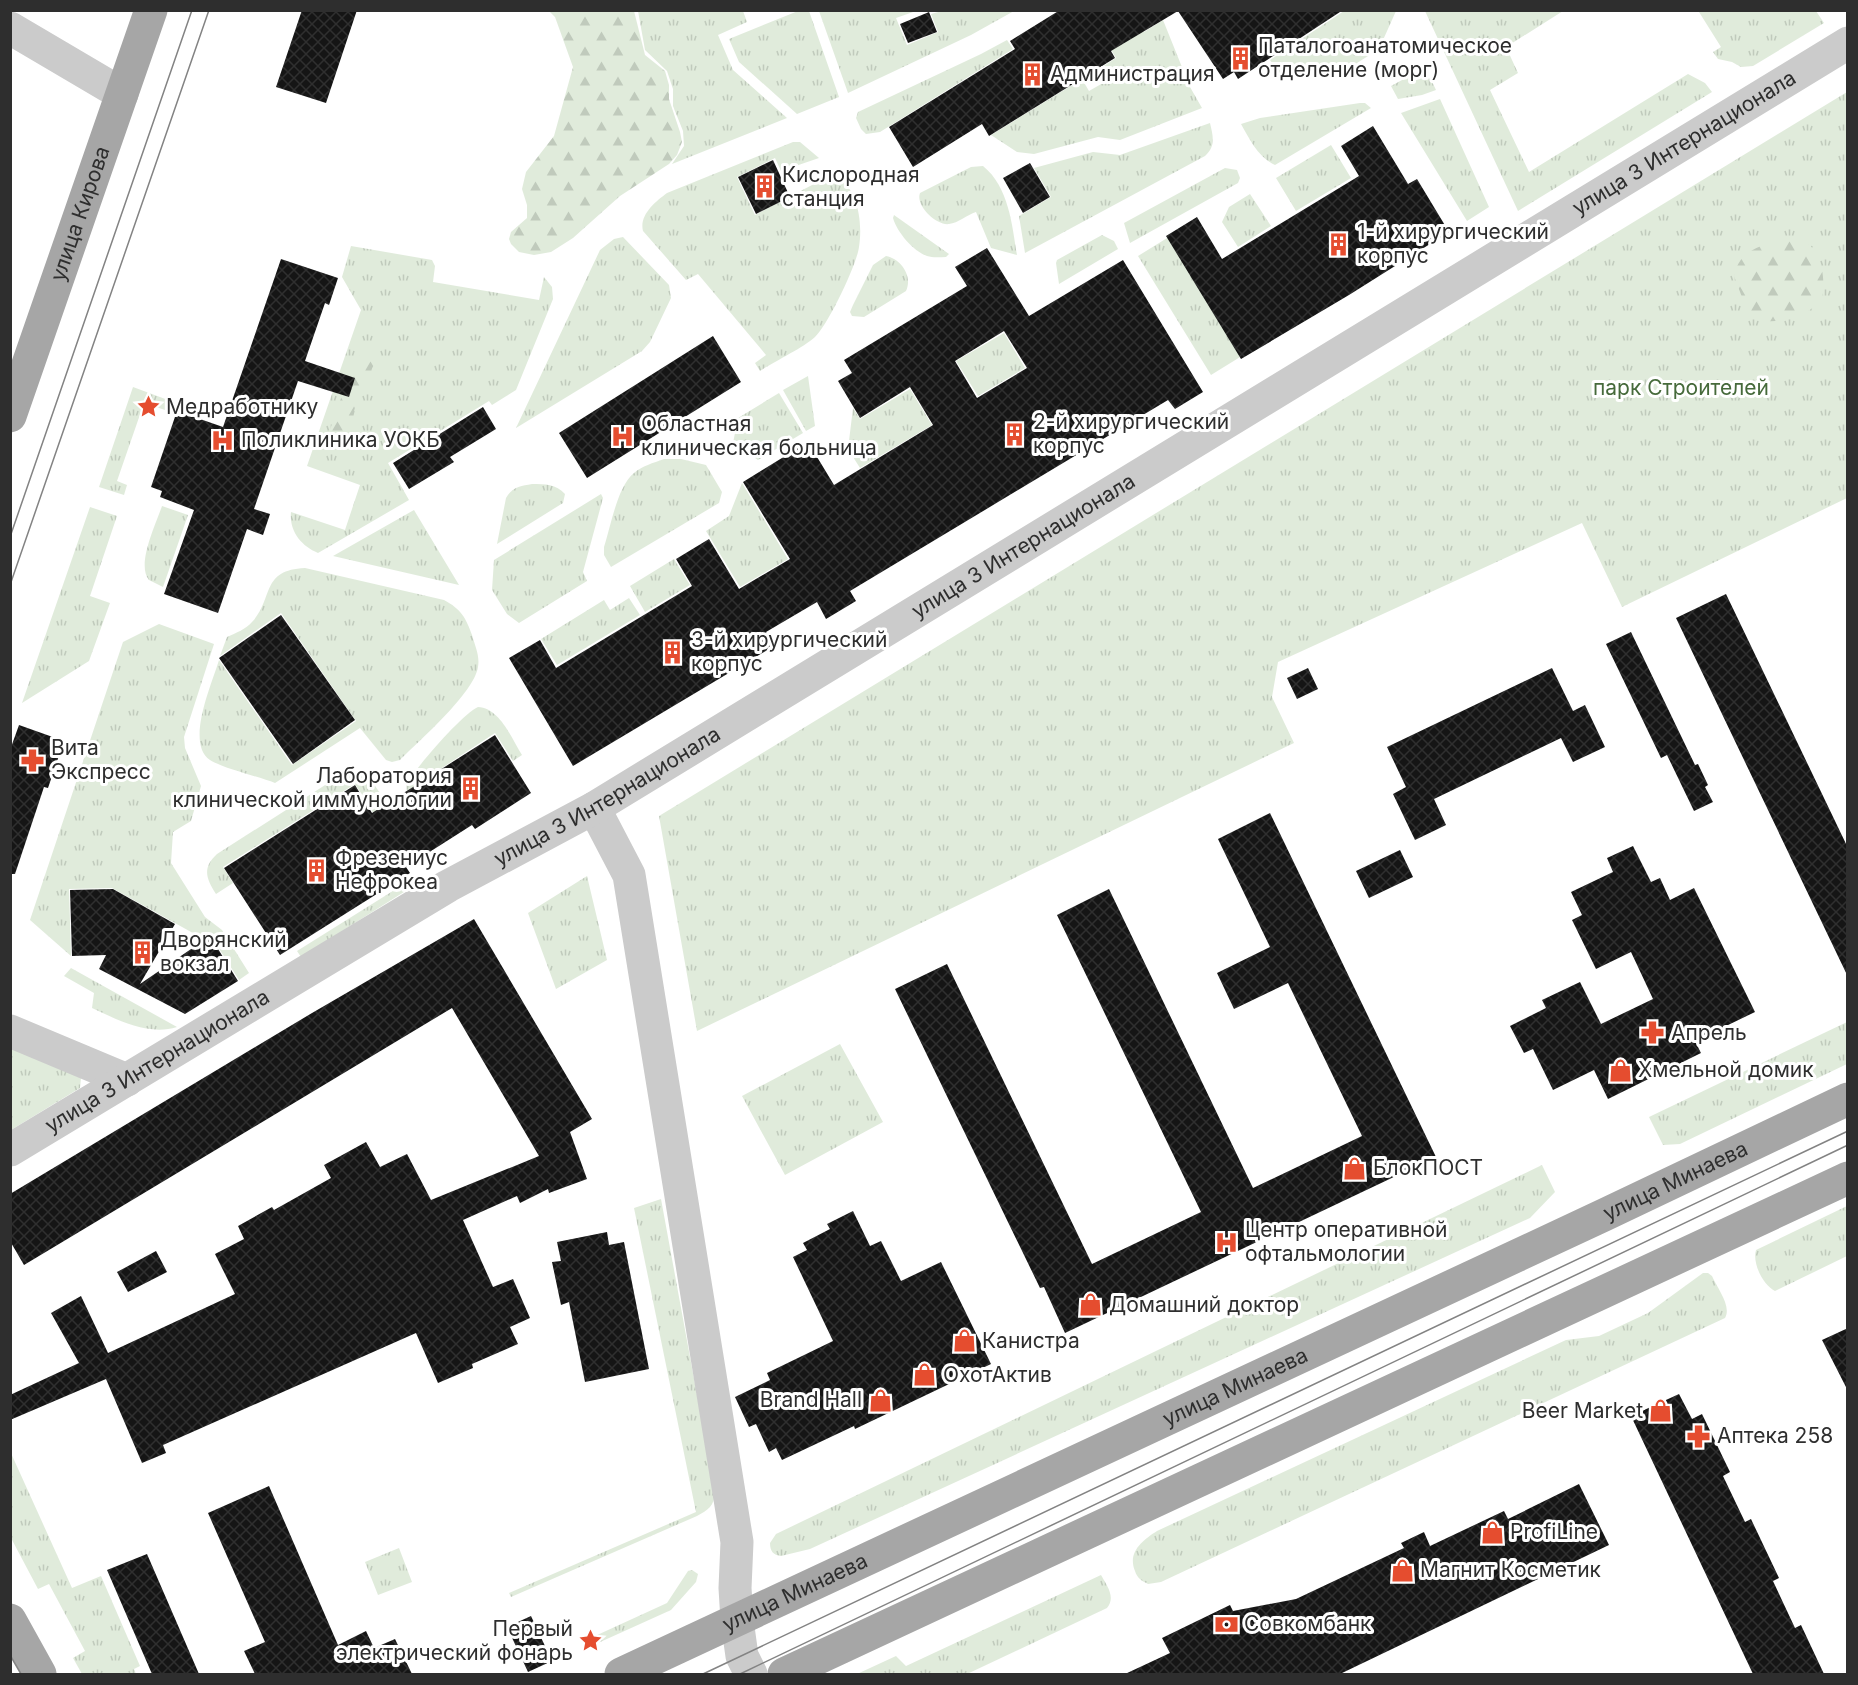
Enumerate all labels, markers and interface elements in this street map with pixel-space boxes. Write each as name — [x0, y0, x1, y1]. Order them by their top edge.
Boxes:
place label: Паталогоанатомическое отделение (морг) — [1258, 33, 1512, 82]
building icon: Паталогоанатомическое отделение (морг) — [1227, 45, 1253, 71]
building icon: Администрация — [1019, 61, 1045, 87]
place label: Администрация — [1050, 61, 1215, 86]
street label: улица 3 Интернационала — [1568, 65, 1800, 220]
street label: улица Кирова — [45, 143, 115, 285]
place label: Кислородная станция — [782, 162, 920, 211]
building icon: Кислородная станция — [751, 174, 777, 200]
place label: 1-й хирургический корпус — [1357, 219, 1549, 268]
building icon: 1-й хирургический корпус — [1326, 231, 1352, 257]
park label: парк Строителей — [1593, 375, 1769, 400]
place icon: Медработнику — [135, 394, 161, 420]
place label: Медработнику — [166, 394, 319, 419]
place label: 2-й хирургический корпус — [1033, 409, 1229, 458]
place label: Областная клиническая больница — [641, 411, 877, 460]
building icon: 2-й хирургический корпус — [1002, 421, 1028, 447]
hospital icon: Областная клиническая больница — [610, 423, 636, 449]
hospital icon: Поликлиника УОКБ — [210, 427, 236, 453]
place label: Поликлиника УОКБ — [241, 427, 440, 452]
street label: улица 3 Интернационала — [907, 468, 1139, 623]
place label: 3-й хирургический корпус — [691, 627, 887, 676]
building icon: 3-й хирургический корпус — [660, 639, 686, 665]
street label: улица 3 Интернационала — [489, 721, 725, 871]
place label: Вита Экспресс — [51, 735, 151, 784]
pharmacy icon: Вита Экспресс — [20, 747, 46, 773]
place label: Лаборатория клинической иммунологии — [173, 763, 452, 812]
building icon: Лаборатория клинической иммунологии — [457, 775, 483, 801]
place label: Фрезениус Нефрокеа — [335, 845, 448, 894]
building icon: Фрезениус Нефрокеа — [304, 857, 330, 883]
place label: Дворянский вокзал — [160, 927, 287, 976]
building icon: Дворянский вокзал — [129, 939, 155, 965]
street label: улица 3 Интернационала — [40, 984, 274, 1138]
pharmacy icon: Апрель — [1640, 1020, 1666, 1046]
place label: Апрель — [1671, 1020, 1747, 1045]
shop icon: Хмельной домик — [1607, 1057, 1633, 1083]
place label: Хмельной домик — [1638, 1057, 1814, 1082]
street label: улица Минаева — [1599, 1136, 1752, 1226]
shop icon: БлокПОСТ — [1342, 1155, 1368, 1181]
place label: БлокПОСТ — [1373, 1155, 1483, 1180]
place label: Центр оперативной офтальмологии — [1245, 1217, 1448, 1266]
hospital icon: Центр оперативной офтальмологии — [1214, 1229, 1240, 1255]
shop icon: Домашний доктор — [1078, 1292, 1104, 1318]
place label: Домашний доктор — [1109, 1292, 1299, 1317]
shop icon: Канистра — [951, 1328, 977, 1354]
place label: Канистра — [982, 1328, 1080, 1353]
street label: улица Минаева — [1159, 1342, 1312, 1431]
shop icon: ОхотАктив — [912, 1362, 938, 1388]
place label: ОхотАктив — [943, 1362, 1052, 1387]
place label: Brand Hall — [760, 1387, 862, 1412]
shop icon: Brand Hall — [867, 1387, 893, 1413]
place label: Beer Market — [1522, 1398, 1643, 1423]
shop icon: Beer Market — [1648, 1398, 1674, 1424]
pharmacy icon: Аптека 258 — [1686, 1423, 1712, 1449]
place label: Аптека 258 — [1717, 1423, 1833, 1448]
shop icon: ProfiLine — [1479, 1519, 1505, 1545]
place label: ProfiLine — [1510, 1519, 1598, 1544]
street label: улица Минаева — [718, 1548, 871, 1637]
shop icon: Магнит Косметик — [1389, 1557, 1415, 1583]
place label: Магнит Косметик — [1420, 1557, 1602, 1582]
bank icon: Совкомбанк — [1213, 1611, 1239, 1637]
place label: Совкомбанк — [1244, 1611, 1372, 1636]
place label: Первый электрический фонарь — [336, 1616, 573, 1665]
place icon: Первый электрический фонарь — [578, 1628, 604, 1654]

